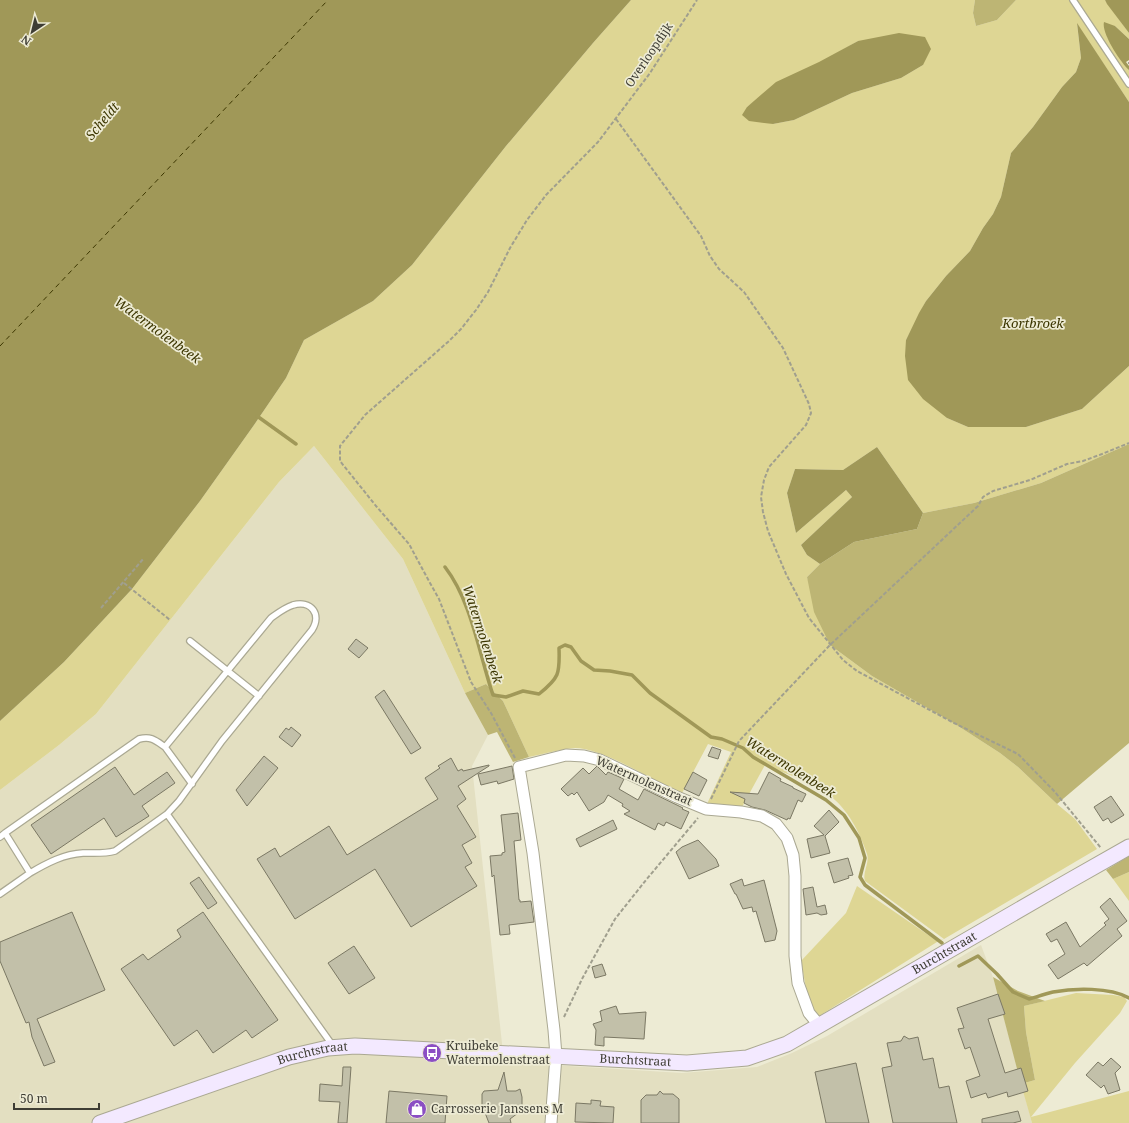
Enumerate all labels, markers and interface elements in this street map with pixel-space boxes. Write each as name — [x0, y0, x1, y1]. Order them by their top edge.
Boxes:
north arrow — [12, 12, 52, 52]
street label: Overloopdijk — [621, 18, 677, 90]
text: N — [18, 32, 34, 49]
water label: Scheldt — [81, 98, 123, 144]
water label: Watermolenbeek — [111, 293, 205, 368]
water label: Kortbroek — [1001, 314, 1064, 332]
water label: Watermolenbeek — [459, 582, 508, 686]
water label: Watermolenbeek — [743, 732, 840, 802]
street label: Watermolenstraat — [593, 752, 695, 809]
street label: Burchtstraat — [909, 927, 979, 978]
place label: Kruibeke Watermolenstraat — [446, 1037, 550, 1068]
street label: Burchtstraat — [275, 1038, 348, 1069]
bus stop icon: Kruibeke Watermolenstraat — [421, 1042, 443, 1064]
street label: Burchtstraat — [599, 1050, 672, 1070]
scale bar — [14, 1085, 99, 1111]
text: 50 m — [20, 1090, 48, 1107]
shop icon: Carrosserie Janssens M — [406, 1098, 428, 1120]
place label: Carrosserie Janssens M — [431, 1100, 563, 1117]

